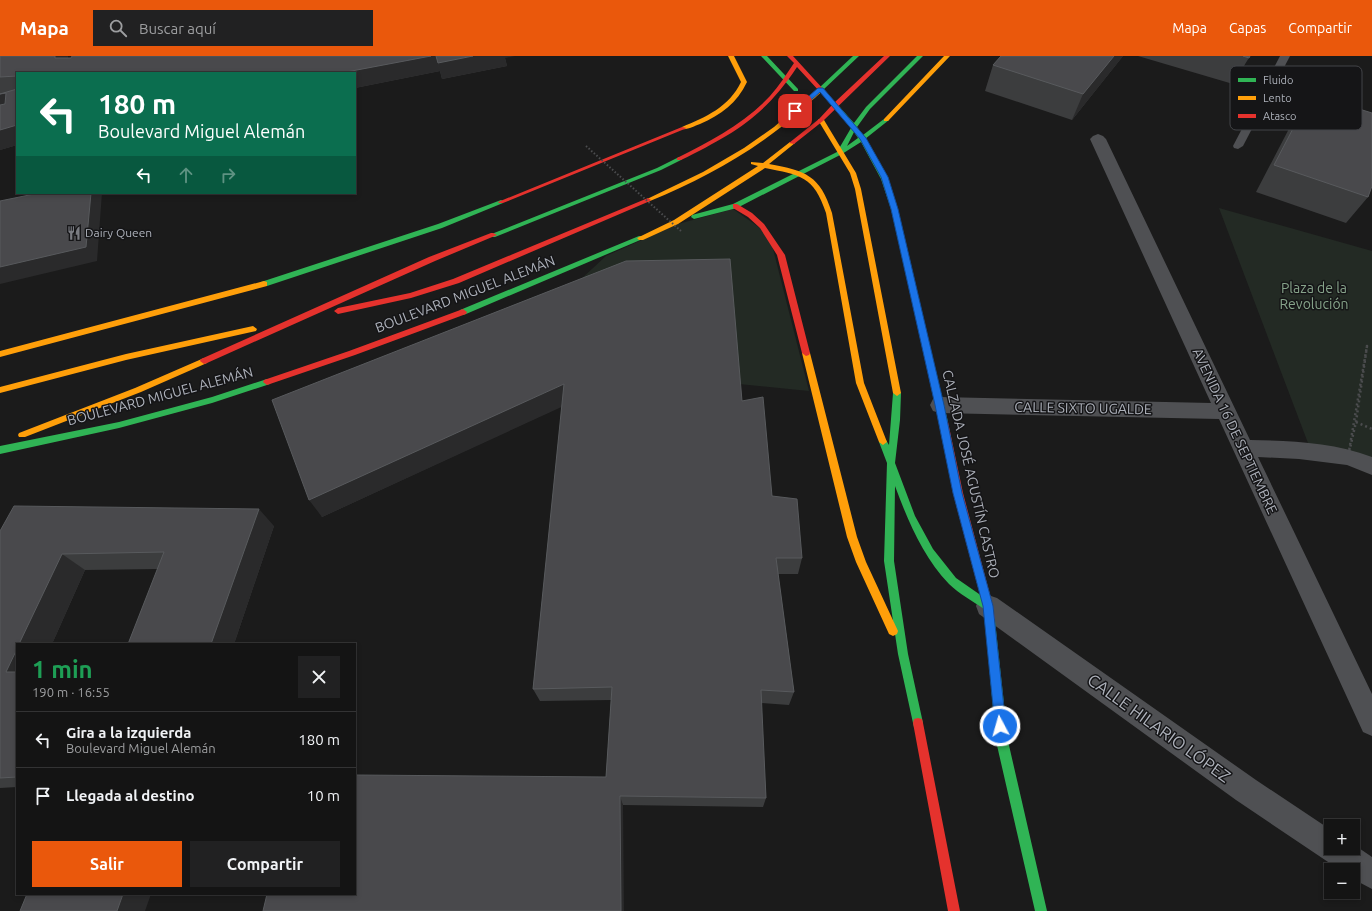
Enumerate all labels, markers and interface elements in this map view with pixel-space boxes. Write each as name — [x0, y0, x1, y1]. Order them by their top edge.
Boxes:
search box — [93, 10, 373, 46]
text: Mapa — [20, 17, 69, 39]
icon: search — [107, 17, 129, 39]
text: Buscar aquí — [139, 20, 216, 37]
text: Mapa — [1172, 20, 1207, 36]
text: Capas — [1229, 20, 1266, 36]
text: Compartir — [1288, 20, 1352, 36]
legend — [1230, 66, 1362, 130]
text: Fluido — [1263, 74, 1294, 86]
icon: left — [32, 88, 84, 140]
text: 180 m — [98, 88, 176, 119]
text: Lento — [1263, 92, 1292, 104]
pin — [778, 94, 812, 128]
icon: arrive — [784, 100, 806, 122]
text: Atasco — [1263, 110, 1296, 122]
text: Boulevard Miguel Alemán — [98, 121, 305, 141]
icon: left — [133, 164, 155, 186]
icon: ahead — [175, 164, 197, 186]
icon: right — [217, 164, 239, 186]
restaurant icon: Dairy Queen — [66, 225, 82, 241]
place label: Dairy Queen — [85, 226, 152, 239]
street label: BOULEVARD MIGUEL ALEMÁN — [372, 251, 557, 336]
park label: Plaza de la Revolución — [1279, 280, 1349, 312]
street label: AVENIDA 16 DE SEPTIEMBRE — [1189, 346, 1281, 517]
street label: BOULEVARD MIGUEL ALEMÁN — [65, 363, 255, 429]
street label: CALZADA JOSÉ AGUSTÍN CASTRO — [939, 368, 1004, 580]
street label: CALLE SIXTO UGALDE — [1014, 399, 1152, 417]
text: 1 min — [32, 656, 93, 683]
button: close — [298, 656, 340, 698]
street label: CALLE HILARIO LÓPEZ — [1084, 669, 1234, 786]
text: 190 m · 16:55 — [32, 685, 110, 699]
position arrow — [979, 705, 1021, 747]
text: Gira a la izquierda — [66, 724, 192, 741]
icon: left — [32, 729, 54, 751]
text: 180 m — [298, 731, 340, 748]
text: Boulevard Miguel Alemán — [66, 741, 216, 755]
icon: arrive — [32, 785, 54, 807]
text: Llegada al destino — [66, 787, 195, 804]
text: 10 m — [307, 787, 340, 804]
map controls — [1324, 819, 1360, 899]
button: + — [1324, 819, 1360, 855]
button: Salir — [32, 841, 182, 887]
button: Compartir — [190, 841, 340, 887]
button: − — [1324, 863, 1360, 899]

